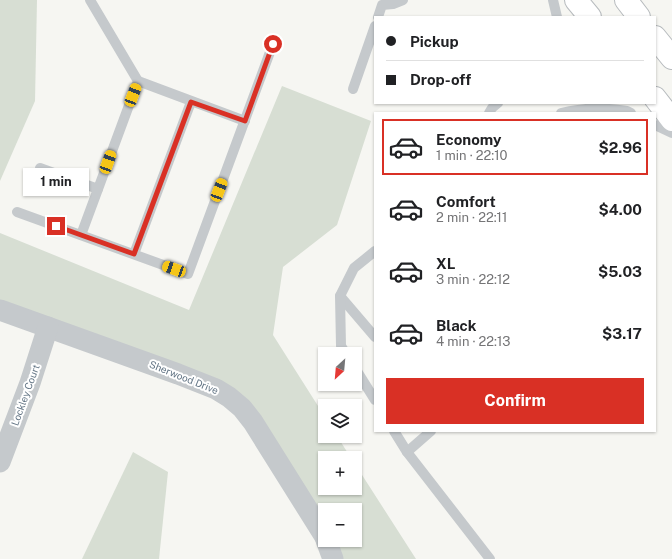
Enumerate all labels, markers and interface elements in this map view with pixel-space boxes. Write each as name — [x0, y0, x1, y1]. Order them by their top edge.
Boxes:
text: Pickup — [410, 33, 459, 50]
route start — [264, 35, 282, 53]
text: Drop-off — [410, 71, 471, 88]
car — [123, 82, 143, 108]
icon: car — [388, 129, 424, 165]
text: Economy — [436, 131, 501, 148]
text: $2.96 — [598, 139, 642, 156]
text: 1 min · 22:10 — [436, 148, 507, 163]
car — [98, 149, 118, 175]
callout: 1 min — [23, 168, 89, 196]
text: 1 min — [40, 174, 72, 189]
car — [209, 177, 229, 203]
icon: car — [388, 191, 424, 227]
text: Comfort — [436, 193, 496, 210]
text: $4.00 — [599, 201, 642, 218]
text: 2 min · 22:11 — [436, 210, 507, 225]
route end — [47, 217, 65, 235]
icon: car — [388, 253, 424, 289]
text: XL — [436, 255, 455, 272]
car — [161, 259, 187, 279]
text: $5.03 — [598, 263, 642, 280]
text: 3 min · 22:12 — [436, 272, 510, 287]
icon: car — [388, 315, 424, 351]
text: Black — [436, 317, 476, 334]
text: $3.17 — [602, 325, 642, 342]
text: 4 min · 22:13 — [436, 334, 511, 349]
north arrow — [318, 347, 362, 391]
map controls — [318, 347, 362, 547]
street label: Sherwood Drive — [148, 358, 221, 396]
street label: Lockley Court — [8, 363, 42, 427]
button: Confirm — [386, 378, 644, 424]
button: layers — [318, 399, 362, 443]
button: + — [318, 451, 362, 495]
button: − — [318, 503, 362, 547]

